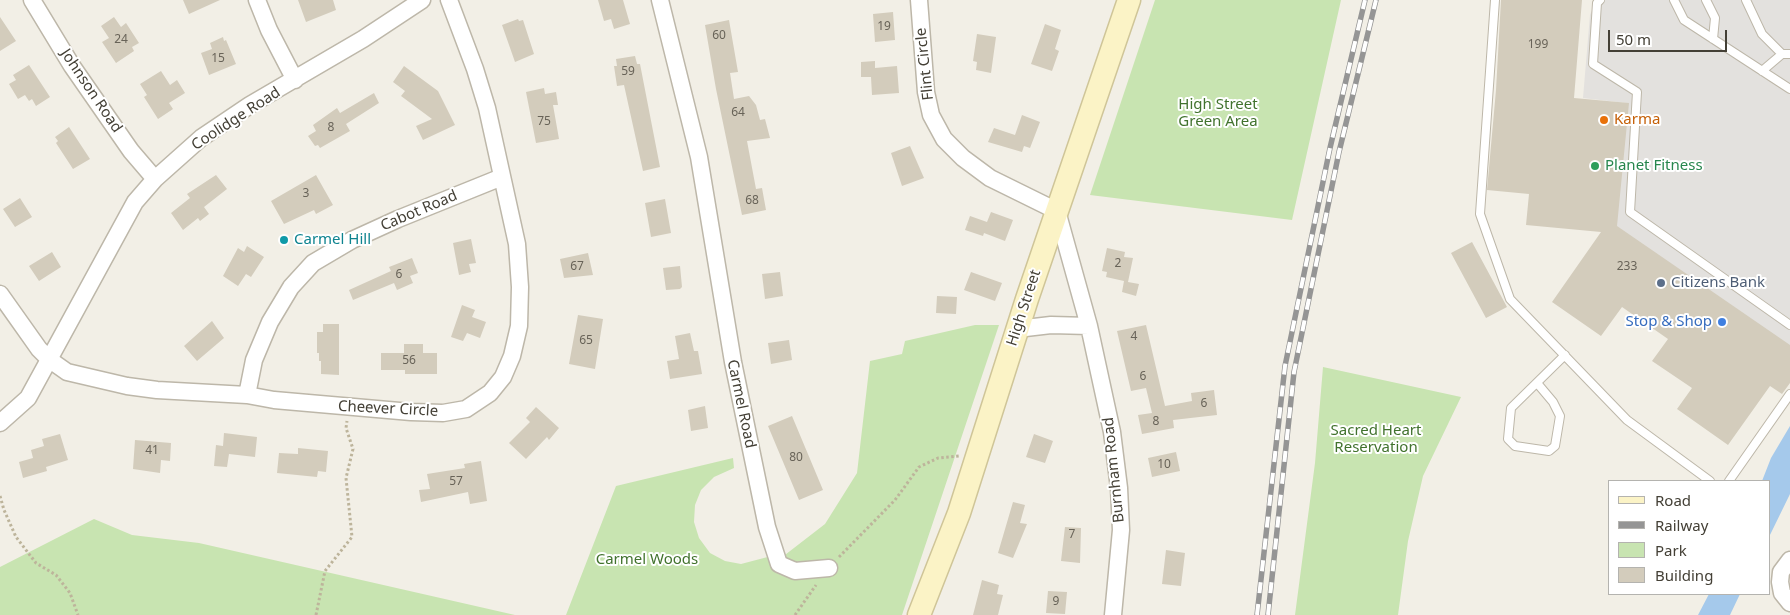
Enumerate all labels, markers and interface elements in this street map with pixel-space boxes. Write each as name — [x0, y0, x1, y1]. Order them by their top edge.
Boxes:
house number: 19 — [877, 20, 891, 34]
scale bar — [1610, 20, 1729, 52]
street label: Flint Circle — [912, 27, 938, 101]
house number: 60 — [712, 29, 726, 43]
text: 50 m — [1616, 29, 1651, 49]
house number: 24 — [114, 33, 128, 47]
house number: 199 — [1528, 38, 1548, 52]
street label: Johnson Road — [56, 46, 126, 136]
house number: 15 — [211, 52, 225, 66]
house number: 59 — [621, 65, 635, 79]
street label: Coolidge Road — [188, 84, 284, 154]
park label: High Street Green Area — [1178, 96, 1258, 131]
house number: 64 — [731, 106, 745, 120]
place label: Karma — [1614, 111, 1660, 129]
marker: Karma — [1598, 114, 1610, 126]
house number: 75 — [537, 115, 551, 129]
house number: 8 — [328, 121, 334, 135]
place label: Planet Fitness — [1605, 157, 1703, 175]
marker: Planet Fitness — [1589, 160, 1601, 172]
house number: 3 — [303, 187, 309, 201]
street label: Cabot Road — [378, 187, 460, 235]
house number: 68 — [745, 194, 759, 208]
place label: Carmel Hill — [294, 231, 371, 249]
marker: Carmel Hill — [278, 234, 290, 246]
house number: 2 — [1115, 257, 1121, 271]
house number: 67 — [570, 260, 584, 274]
house number: 233 — [1617, 260, 1637, 274]
house number: 6 — [396, 268, 402, 282]
street label: High Street — [1003, 268, 1045, 348]
place label: Citizens Bank — [1671, 274, 1765, 292]
marker: Citizens Bank — [1655, 277, 1667, 289]
place label: Stop & Shop — [1625, 313, 1712, 331]
marker: Stop & Shop — [1716, 316, 1728, 328]
house number: 4 — [1131, 330, 1137, 344]
house number: 65 — [579, 334, 593, 348]
house number: 56 — [402, 354, 416, 368]
street label: Carmel Road — [723, 358, 759, 450]
house number: 6 — [1140, 370, 1146, 384]
street label: Cheever Circle — [337, 397, 439, 421]
house number: 6 — [1201, 397, 1207, 411]
house number: 8 — [1153, 415, 1159, 429]
street label: Burnham Road — [1100, 416, 1128, 524]
park label: Sacred Heart Reservation — [1331, 422, 1421, 457]
house number: 41 — [145, 444, 159, 458]
house number: 80 — [789, 451, 803, 465]
house number: 10 — [1157, 458, 1171, 472]
house number: 57 — [449, 475, 463, 489]
legend — [1608, 480, 1770, 595]
text: Road — [1655, 490, 1691, 510]
text: Railway — [1655, 515, 1708, 535]
house number: 7 — [1069, 528, 1075, 542]
text: Park — [1655, 540, 1687, 560]
park label: Carmel Woods — [596, 551, 698, 569]
text: Building — [1655, 565, 1713, 585]
house number: 9 — [1053, 595, 1059, 609]

